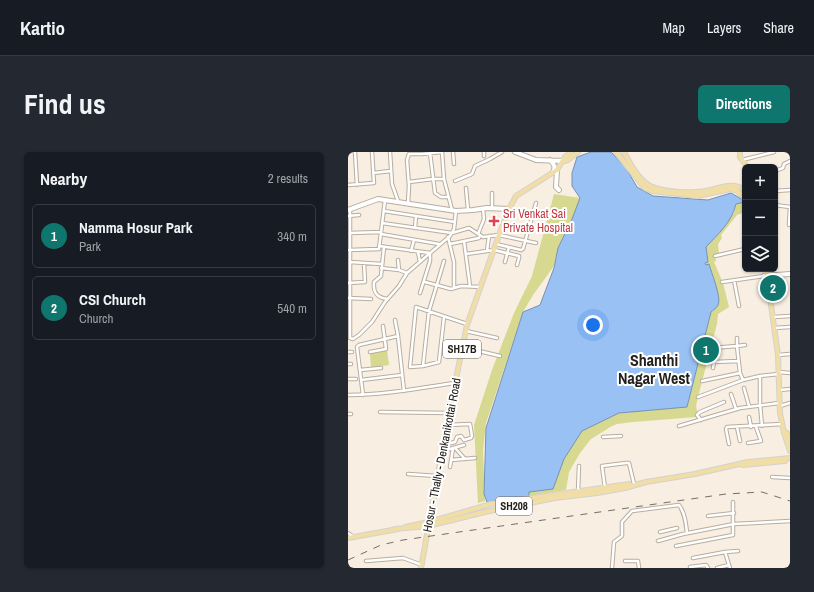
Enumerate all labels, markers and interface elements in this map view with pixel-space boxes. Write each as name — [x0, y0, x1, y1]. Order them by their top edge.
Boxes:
text: Kartio — [20, 15, 65, 41]
text: Map — [663, 19, 685, 37]
text: Layers — [707, 19, 741, 37]
text: Share — [763, 19, 794, 37]
text: Find us — [24, 85, 106, 123]
button: Directions — [698, 85, 790, 123]
map controls — [742, 164, 778, 272]
button: + — [742, 164, 778, 200]
text: Nearby — [40, 167, 87, 190]
text: 2 results — [268, 170, 308, 187]
button: − — [742, 200, 778, 236]
place label: Sri Venkat Sai Private Hospital — [503, 206, 573, 236]
marker: Sri Venkat Sai Private Hospital — [488, 215, 500, 227]
text: Namma Hosur Park — [79, 217, 192, 238]
text: 1 — [51, 228, 57, 245]
text: 340 m — [277, 228, 307, 245]
button: layers — [742, 236, 778, 272]
text: Park — [79, 238, 101, 255]
pin: 2 — [760, 273, 786, 303]
text: CSI Church — [79, 289, 146, 310]
text: 2 — [51, 300, 57, 317]
text: 540 m — [277, 300, 307, 317]
text: Church — [79, 310, 113, 327]
your location — [583, 315, 603, 335]
pin: 1 — [693, 335, 719, 365]
road number: SH17B — [443, 340, 481, 358]
district label: Shanthi Nagar West — [618, 349, 691, 389]
street label: Hosur - Thally - Denkanikottai Road — [419, 377, 465, 533]
road number: SH208 — [496, 497, 532, 515]

